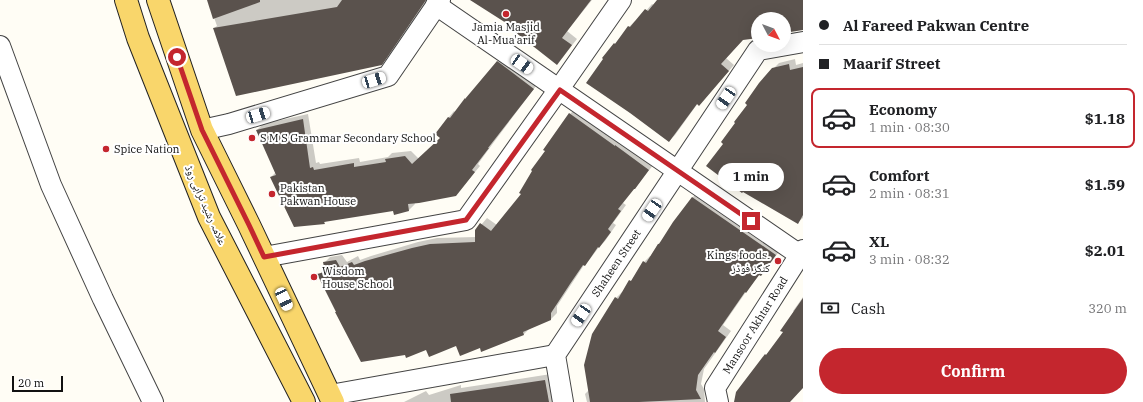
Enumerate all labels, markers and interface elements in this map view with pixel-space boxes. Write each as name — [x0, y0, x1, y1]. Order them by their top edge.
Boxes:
marker: Jamia Masjid Al-Mua'arif — [501, 9, 511, 19]
north arrow — [751, 12, 791, 52]
map controls — [751, 12, 791, 52]
text: Al Fareed Pakwan Centre — [843, 16, 1029, 35]
place label: Jamia Masjid Al-Mua'arif — [472, 20, 540, 47]
route start — [168, 48, 186, 66]
car — [509, 52, 535, 76]
text: Maarif Street — [843, 54, 940, 73]
car — [361, 71, 387, 89]
car — [714, 85, 738, 111]
icon: car — [821, 100, 857, 136]
text: Economy — [869, 100, 937, 119]
car — [245, 106, 271, 124]
text: $1.18 — [1085, 109, 1125, 128]
text: 1 min · 08:30 — [869, 119, 950, 136]
place label: S M S Grammar Secondary School — [260, 131, 436, 145]
marker: S M S Grammar Secondary School — [247, 133, 257, 143]
place label: Spice Nation — [114, 142, 180, 156]
marker: Spice Nation — [101, 144, 111, 154]
street label: علامہ رشید ترابی روڈ — [182, 163, 230, 248]
callout: 1 min — [718, 163, 784, 191]
icon: car — [821, 166, 857, 202]
text: Comfort — [869, 166, 929, 185]
text: 1 min — [733, 168, 769, 185]
text: $1.59 — [1085, 175, 1125, 194]
place label: Pakistan Pakwan House — [280, 181, 356, 208]
text: 2 min · 08:31 — [869, 185, 950, 202]
marker: Pakistan Pakwan House — [267, 189, 277, 199]
car — [640, 197, 664, 223]
route end — [742, 212, 760, 230]
street label: Shaheen Street — [588, 226, 644, 299]
icon: car — [821, 232, 857, 268]
text: XL — [869, 232, 889, 251]
text: $2.01 — [1085, 241, 1125, 260]
place label: Kings foods۔ کنگز فوڈز — [707, 248, 770, 275]
text: 3 min · 08:32 — [869, 251, 950, 268]
marker: Kings foods۔ کنگز فوڈز — [773, 256, 783, 266]
place label: Wisdom House School — [322, 264, 392, 291]
marker: Wisdom House School — [309, 272, 319, 282]
street label: Mansoor Akhtar Road — [719, 273, 791, 376]
car — [273, 286, 295, 312]
icon: cash — [819, 297, 841, 319]
text: Cash — [851, 299, 885, 318]
text: 320 m — [1088, 300, 1127, 317]
car — [569, 302, 593, 328]
button: Confirm — [819, 348, 1127, 394]
scale bar — [12, 374, 63, 393]
text: 20 m — [18, 376, 44, 390]

